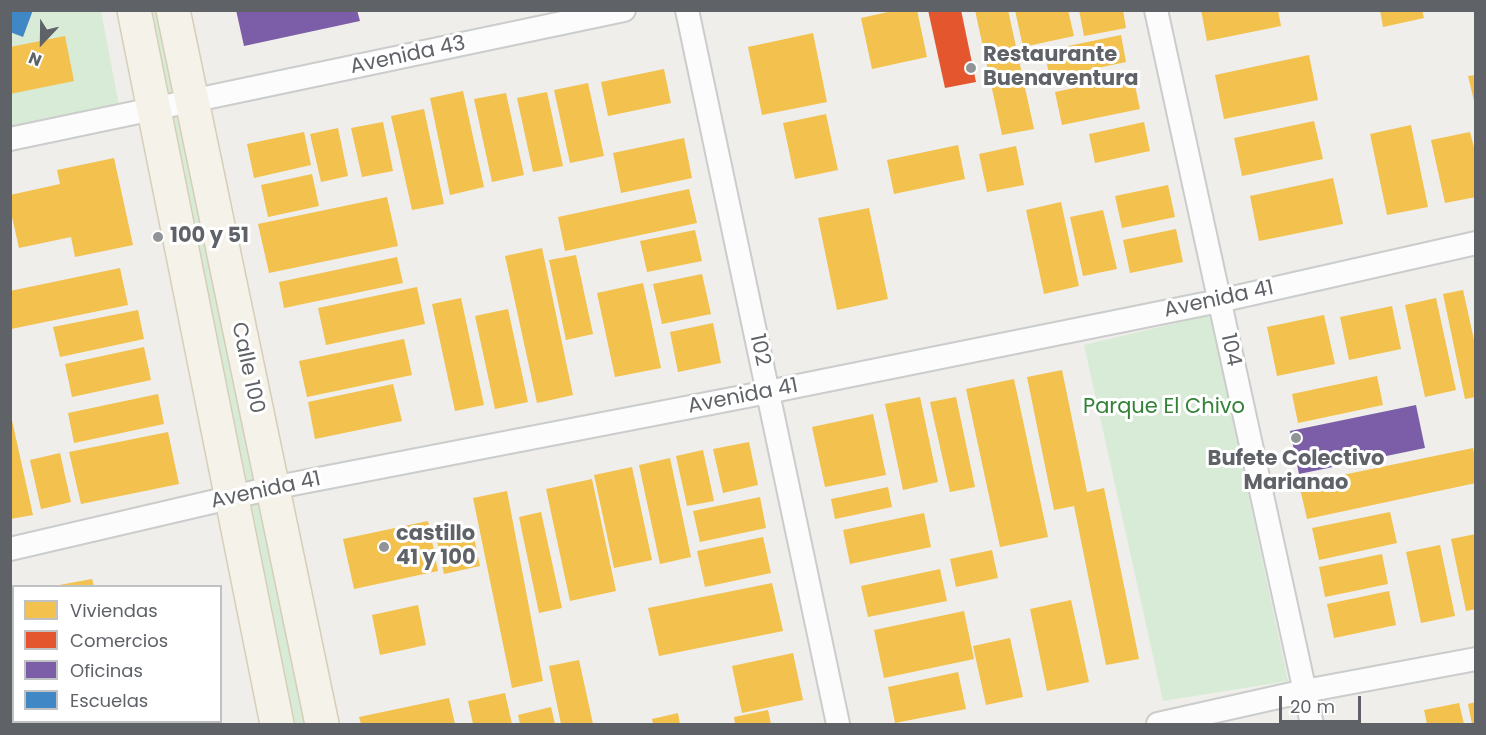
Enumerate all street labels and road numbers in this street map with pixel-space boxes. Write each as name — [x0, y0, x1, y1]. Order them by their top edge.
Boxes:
street label: Avenida 43 — [348, 31, 468, 81]
street label: Avenida 41 — [1162, 276, 1276, 324]
street label: Calle 100 — [225, 320, 269, 416]
street label: 104 — [1214, 331, 1246, 369]
street label: 102 — [743, 332, 775, 368]
street label: Avenida 41 — [686, 374, 800, 420]
street label: Avenida 41 — [209, 467, 323, 515]

